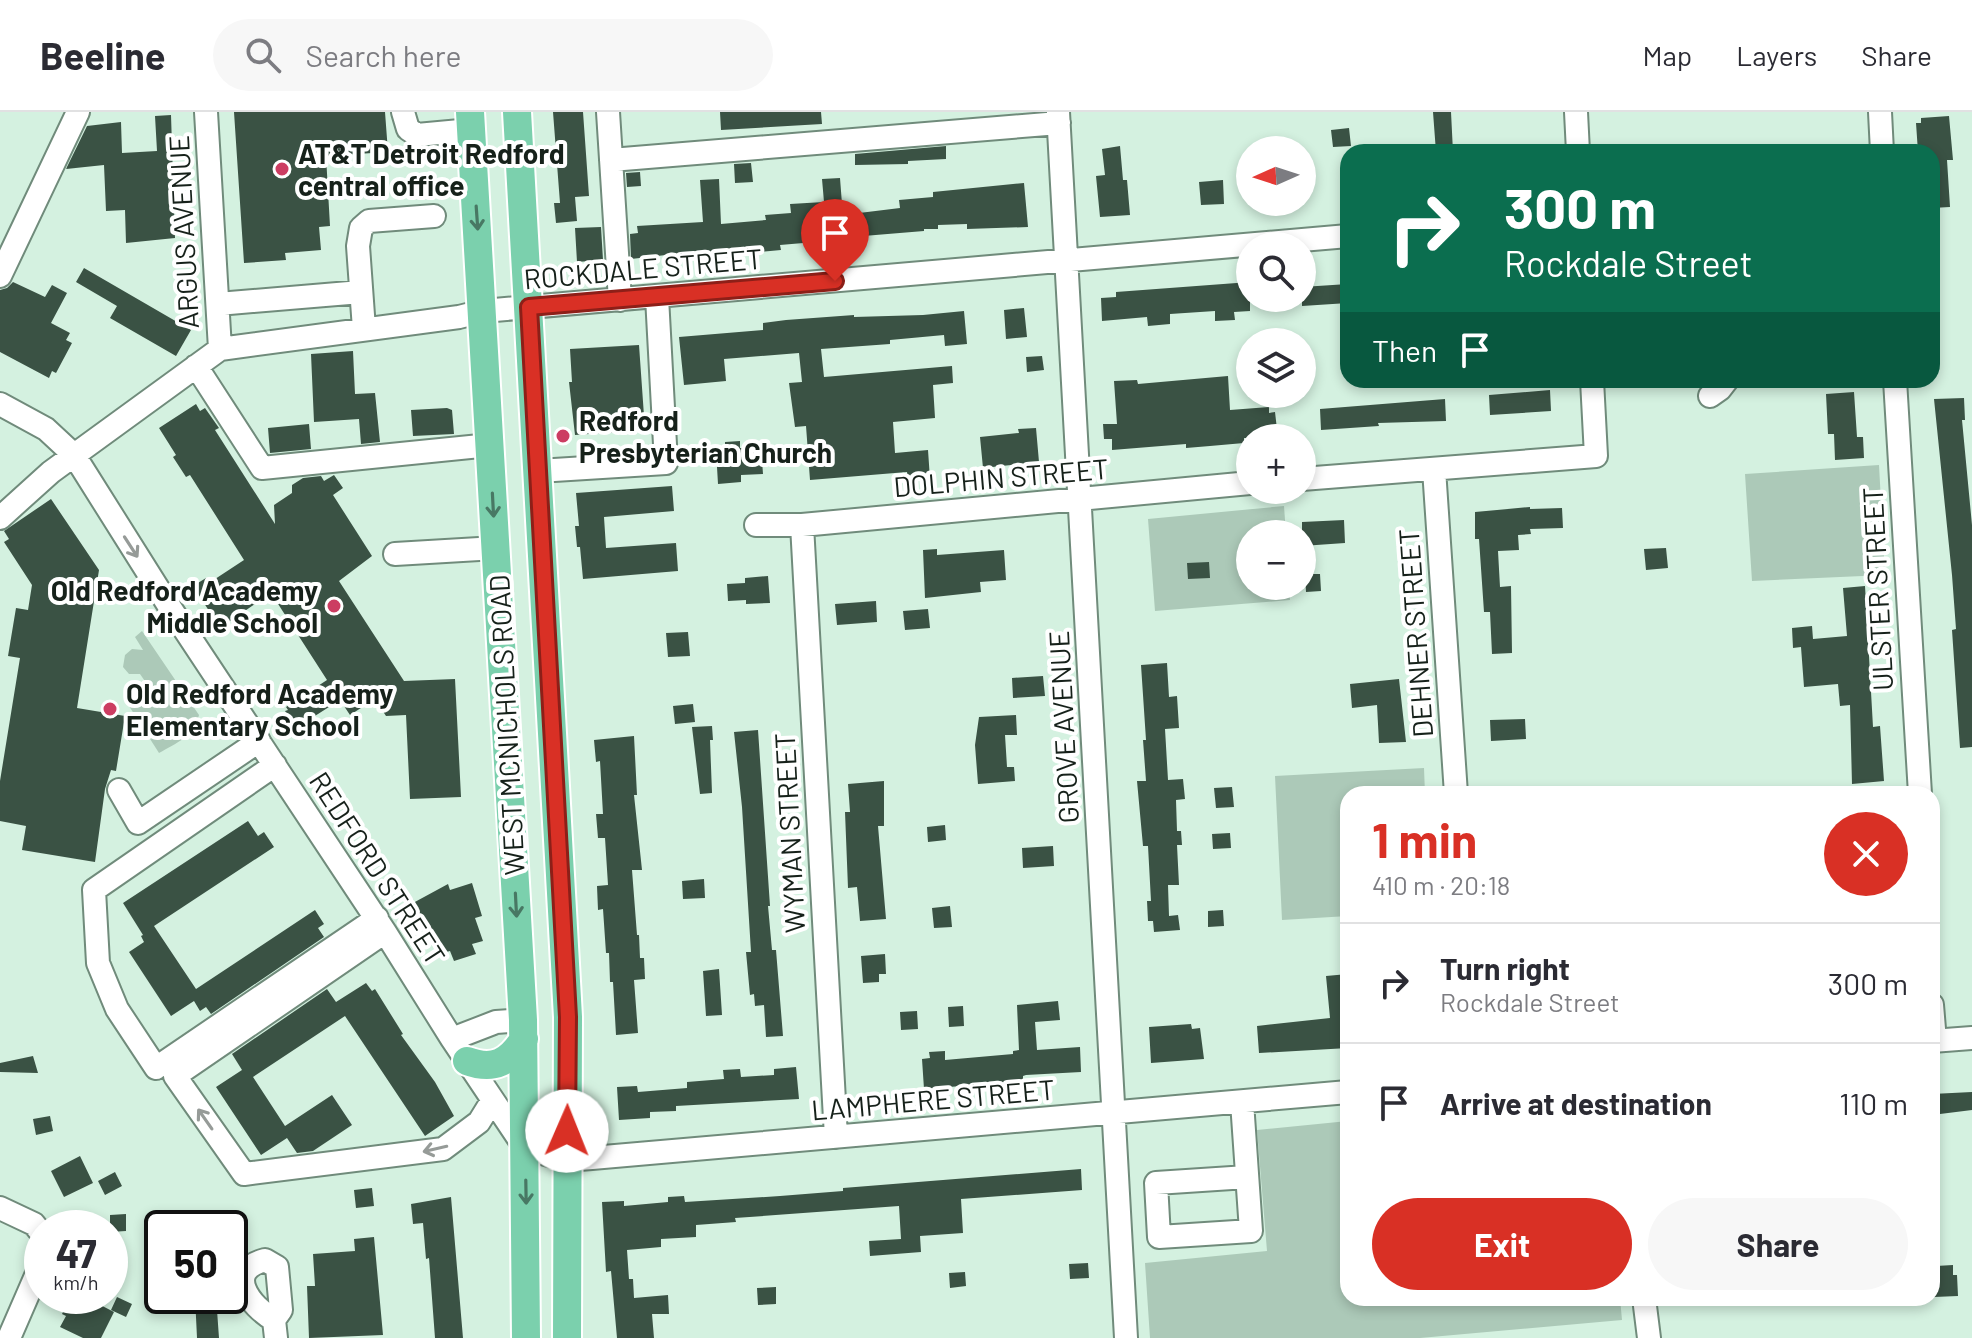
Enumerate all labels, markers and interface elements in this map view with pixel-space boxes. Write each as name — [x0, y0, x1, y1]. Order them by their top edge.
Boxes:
search box — [213, 19, 773, 91]
text: Beeline — [40, 32, 165, 78]
icon: search — [241, 33, 285, 77]
text: Search here — [305, 37, 461, 73]
text: Map — [1642, 38, 1692, 72]
text: Layers — [1736, 38, 1817, 72]
text: Share — [1861, 38, 1932, 72]
street label: ARGUS AVENUE — [161, 134, 205, 330]
place label: AT&T Detroit Redford central office — [298, 136, 565, 202]
north arrow — [1236, 136, 1316, 216]
map controls — [1236, 136, 1316, 600]
marker: AT&T Detroit Redford central office — [273, 160, 291, 178]
text: 300 m — [1504, 173, 1656, 240]
icon: right — [1372, 176, 1476, 280]
pin — [801, 199, 869, 281]
one-way arrow — [470, 204, 485, 231]
icon: arrive — [813, 211, 857, 255]
button: search — [1236, 232, 1316, 312]
street label: ROCKDALE STREET — [522, 241, 764, 295]
text: Rockdale Street — [1504, 241, 1753, 284]
button: layers — [1236, 328, 1316, 408]
icon: arrive — [1453, 328, 1497, 372]
text: Then — [1372, 332, 1437, 368]
place label: Redford Presbyterian Church — [579, 403, 832, 469]
button: + — [1236, 424, 1316, 504]
marker: Redford Presbyterian Church — [554, 427, 572, 445]
street label: DOLPHIN STREET — [892, 451, 1110, 503]
street label: ULSTER STREET — [1855, 486, 1899, 692]
one-way arrow — [486, 491, 501, 518]
button: − — [1236, 520, 1316, 600]
street label: DEHNER STREET — [1391, 527, 1439, 739]
one-way arrow — [123, 535, 140, 557]
place label: Old Redford Academy Middle School — [51, 573, 318, 639]
street label: WEST MCNICHOLS ROAD — [481, 574, 531, 876]
marker: Old Redford Academy Middle School — [325, 597, 343, 615]
street label: GROVE AVENUE — [1041, 630, 1085, 824]
place label: Old Redford Academy Elementary School — [126, 676, 393, 742]
marker: Old Redford Academy Elementary School — [101, 700, 119, 718]
street label: WYMAN STREET — [767, 732, 811, 934]
street label: REDFORD STREET — [303, 765, 453, 971]
text: 1 min — [1372, 810, 1477, 868]
button: close — [1824, 812, 1908, 896]
text: 410 m · 20:18 — [1372, 869, 1510, 900]
one-way arrow — [509, 891, 524, 918]
text: Turn right — [1440, 950, 1570, 986]
icon: right — [1372, 961, 1416, 1005]
text: 300 m — [1828, 965, 1908, 1001]
text: Rockdale Street — [1440, 986, 1620, 1017]
street label: LAMPHERE STREET — [810, 1071, 1056, 1127]
icon: arrive — [1372, 1081, 1416, 1125]
text: Arrive at destination — [1440, 1085, 1712, 1121]
text: 110 m — [1839, 1085, 1908, 1121]
position arrow — [525, 1089, 609, 1173]
one-way arrow — [197, 1109, 213, 1131]
one-way arrow — [422, 1142, 448, 1157]
one-way arrow — [518, 1178, 533, 1205]
button: Exit — [1372, 1198, 1632, 1290]
button: Share — [1648, 1198, 1908, 1290]
speed limit sign: 50 — [144, 1210, 248, 1314]
text: 47 — [55, 1228, 97, 1276]
text: km/h — [53, 1270, 99, 1294]

